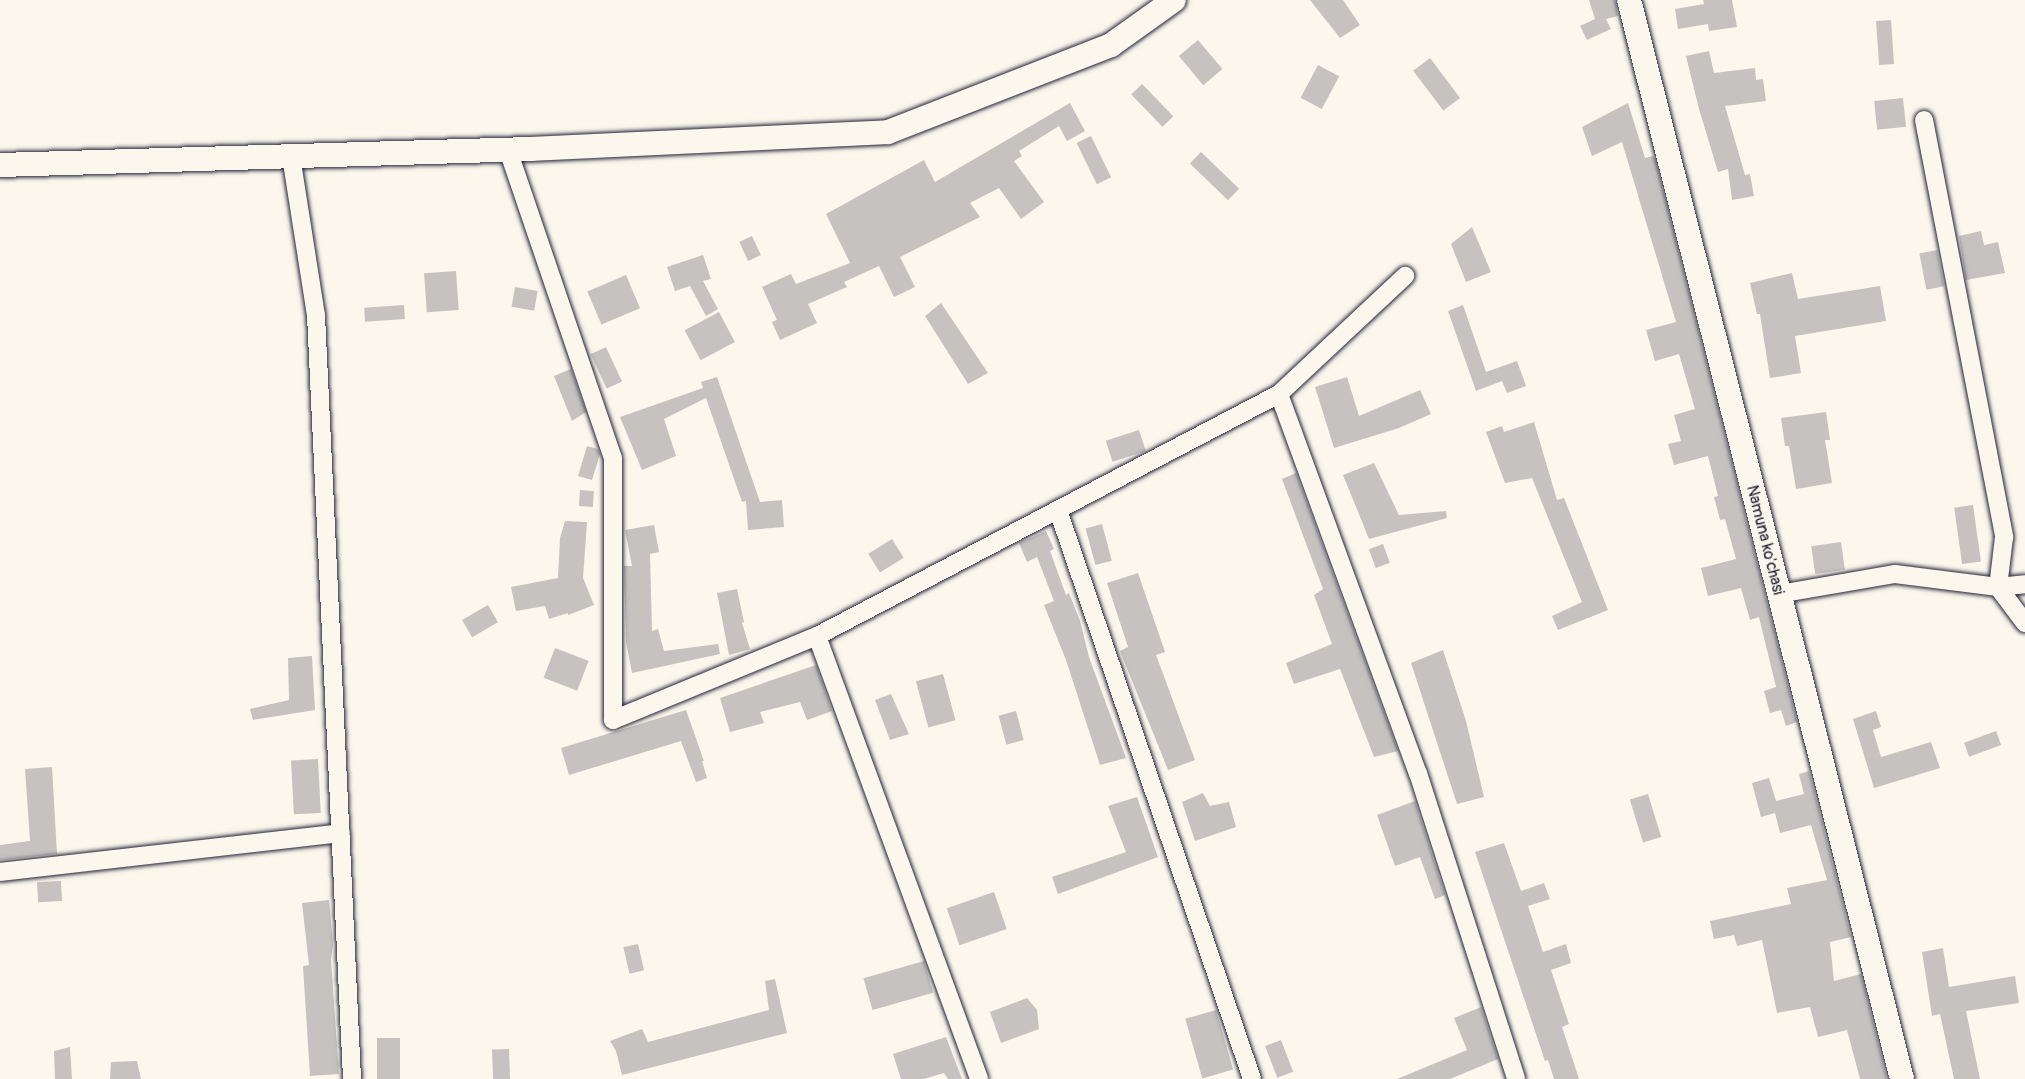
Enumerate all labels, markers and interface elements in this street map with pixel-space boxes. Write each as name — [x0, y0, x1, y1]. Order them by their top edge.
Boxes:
street label: Namuna ko'chasi — [1742, 483, 1788, 597]

